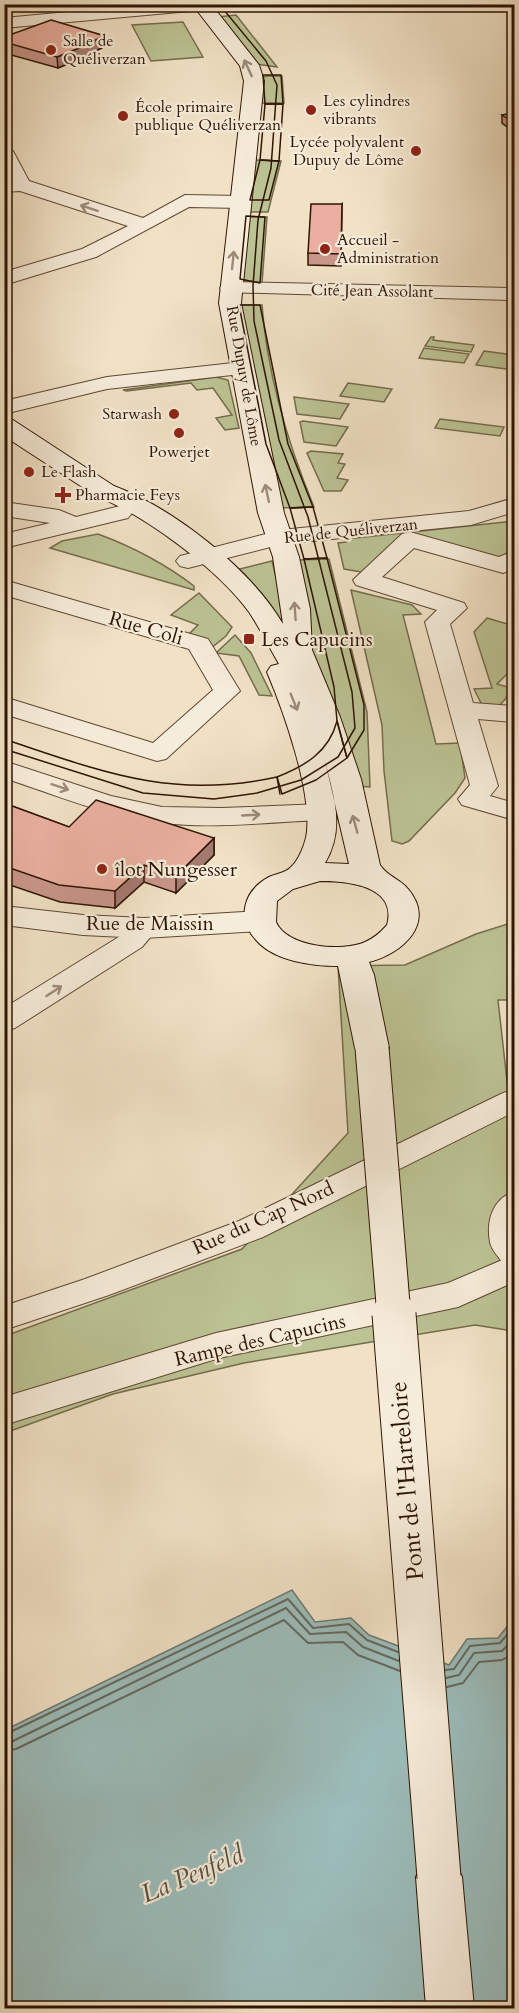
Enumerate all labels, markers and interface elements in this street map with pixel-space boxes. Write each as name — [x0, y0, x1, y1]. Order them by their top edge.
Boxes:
place label: Salle de Quéliverzan — [63, 30, 146, 70]
marker: Salle de Quéliverzan — [44, 43, 58, 57]
one-way arrow — [242, 59, 254, 77]
place label: Les cylindres vibrants — [323, 90, 410, 130]
place label: École primaire publique Quéliverzan — [135, 96, 281, 136]
marker: Les cylindres vibrants — [304, 103, 318, 117]
marker: École primaire publique Quéliverzan — [116, 109, 130, 123]
place label: Lycée polyvalent Dupuy de Lôme — [290, 131, 404, 171]
marker: Lycée polyvalent Dupuy de Lôme — [409, 144, 423, 158]
one-way arrow — [80, 201, 99, 212]
place label: Accueil - Administration — [337, 229, 439, 269]
marker: Accueil - Administration — [318, 242, 332, 256]
one-way arrow — [228, 251, 239, 271]
street label: Cité Jean Assolant — [311, 279, 433, 303]
street label: Rue Dupuy de Lôme — [221, 304, 267, 448]
place label: Starwash — [102, 403, 162, 425]
marker: Starwash — [167, 407, 181, 421]
marker: Powerjet — [172, 426, 186, 440]
place label: Powerjet — [149, 441, 209, 463]
place label: Le Flash — [41, 461, 97, 483]
marker: Le Flash — [22, 465, 36, 479]
place label: Pharmacie Feys — [75, 484, 180, 506]
one-way arrow — [261, 484, 272, 504]
marker: Pharmacie Feys — [56, 488, 70, 502]
street label: Rue de Quéliverzan — [283, 513, 419, 549]
one-way arrow — [289, 601, 300, 621]
street label: Rue Coli — [106, 605, 187, 652]
place label: Les Capucins — [261, 626, 373, 653]
marker: Les Capucins — [242, 632, 256, 646]
one-way arrow — [290, 693, 301, 711]
one-way arrow — [50, 782, 69, 793]
one-way arrow — [240, 809, 260, 820]
one-way arrow — [349, 815, 360, 834]
place label: îlot Nungesser — [114, 856, 238, 883]
marker: îlot Nungesser — [95, 862, 109, 876]
street label: Rue de Maissin — [86, 910, 215, 937]
one-way arrow — [45, 984, 62, 996]
street label: Rue du Cap Nord — [188, 1175, 338, 1261]
street label: Rampe des Capucins — [172, 1307, 348, 1373]
street label: Pont de l'Harteloire — [382, 1380, 432, 1582]
water label: La Penfeld — [135, 1836, 250, 1911]

